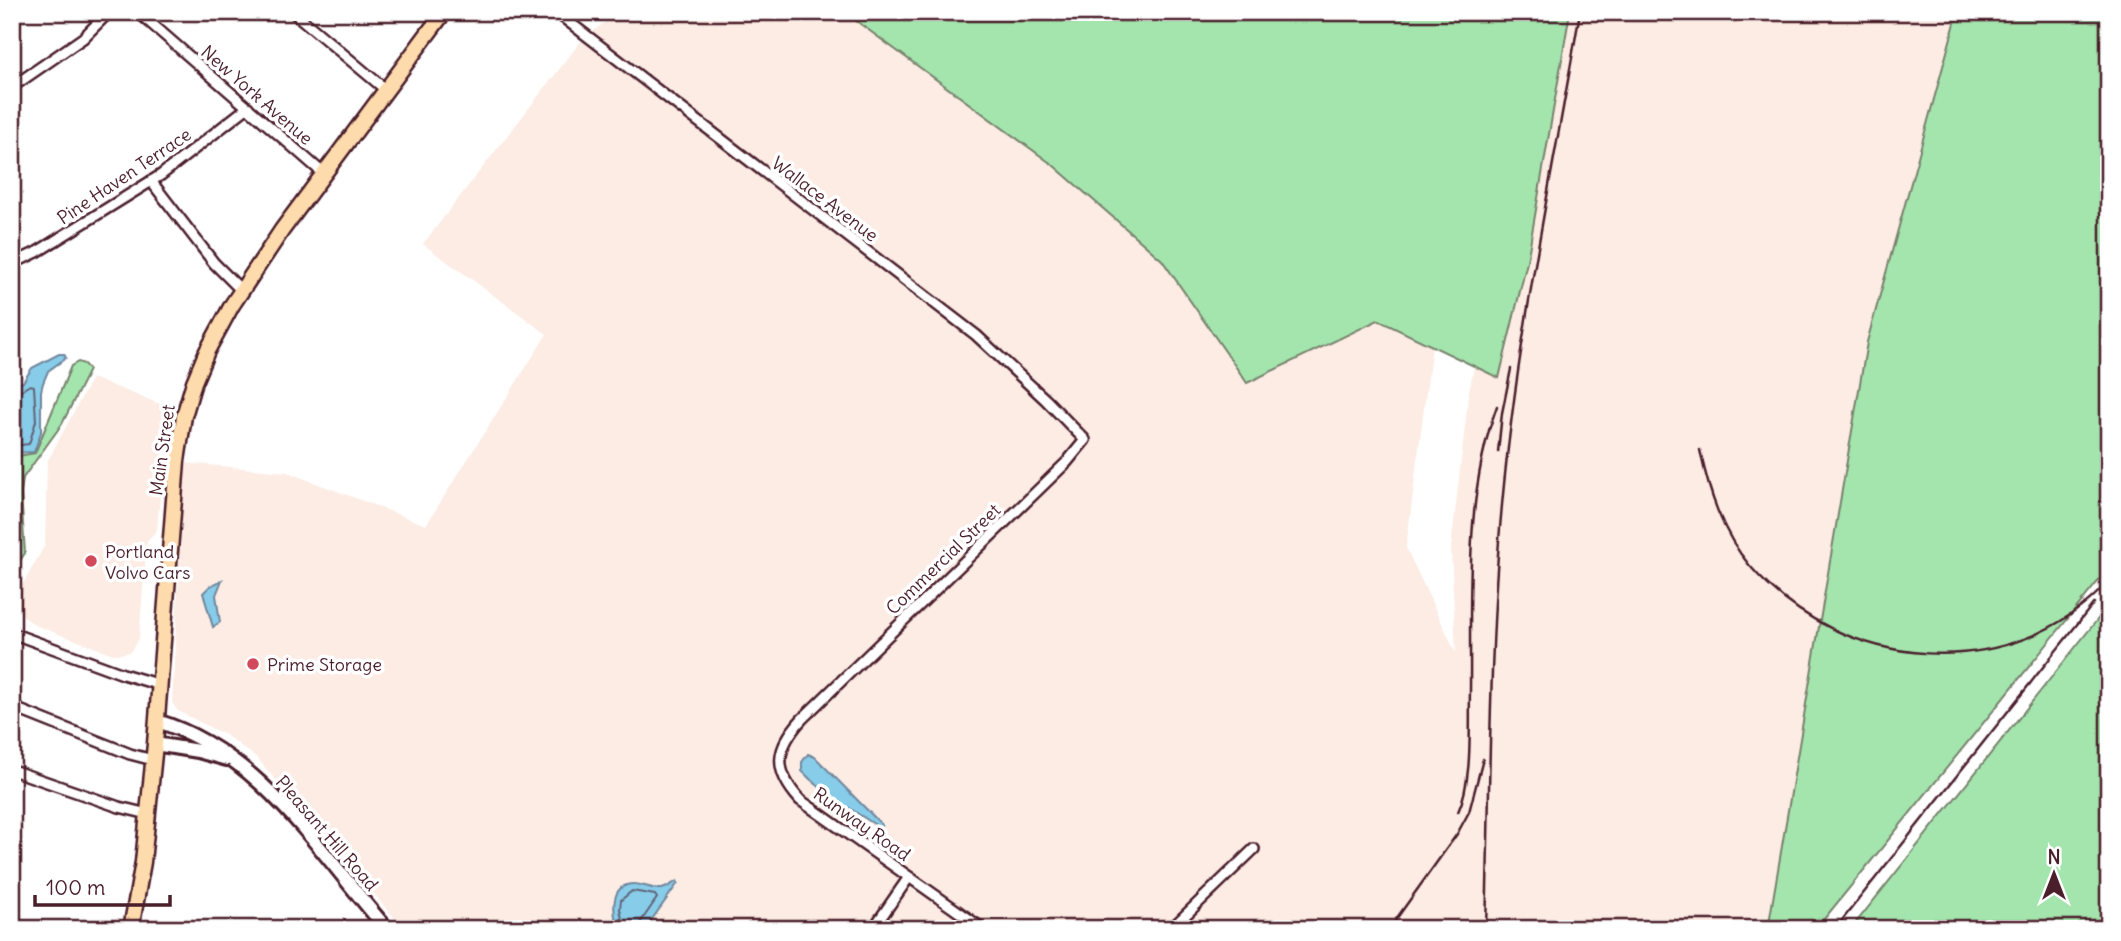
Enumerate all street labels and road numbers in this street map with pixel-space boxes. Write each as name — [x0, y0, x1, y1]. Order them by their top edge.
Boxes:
street label: New York Avenue — [196, 40, 318, 150]
street label: Pine Haven Terrace — [53, 123, 195, 229]
street label: Wallace Avenue — [767, 151, 883, 247]
street label: Main Street — [144, 403, 180, 497]
street label: Commercial Street — [881, 499, 1005, 619]
street label: Pleasant Hill Road — [271, 771, 384, 896]
street label: Runway Road — [809, 782, 915, 866]

